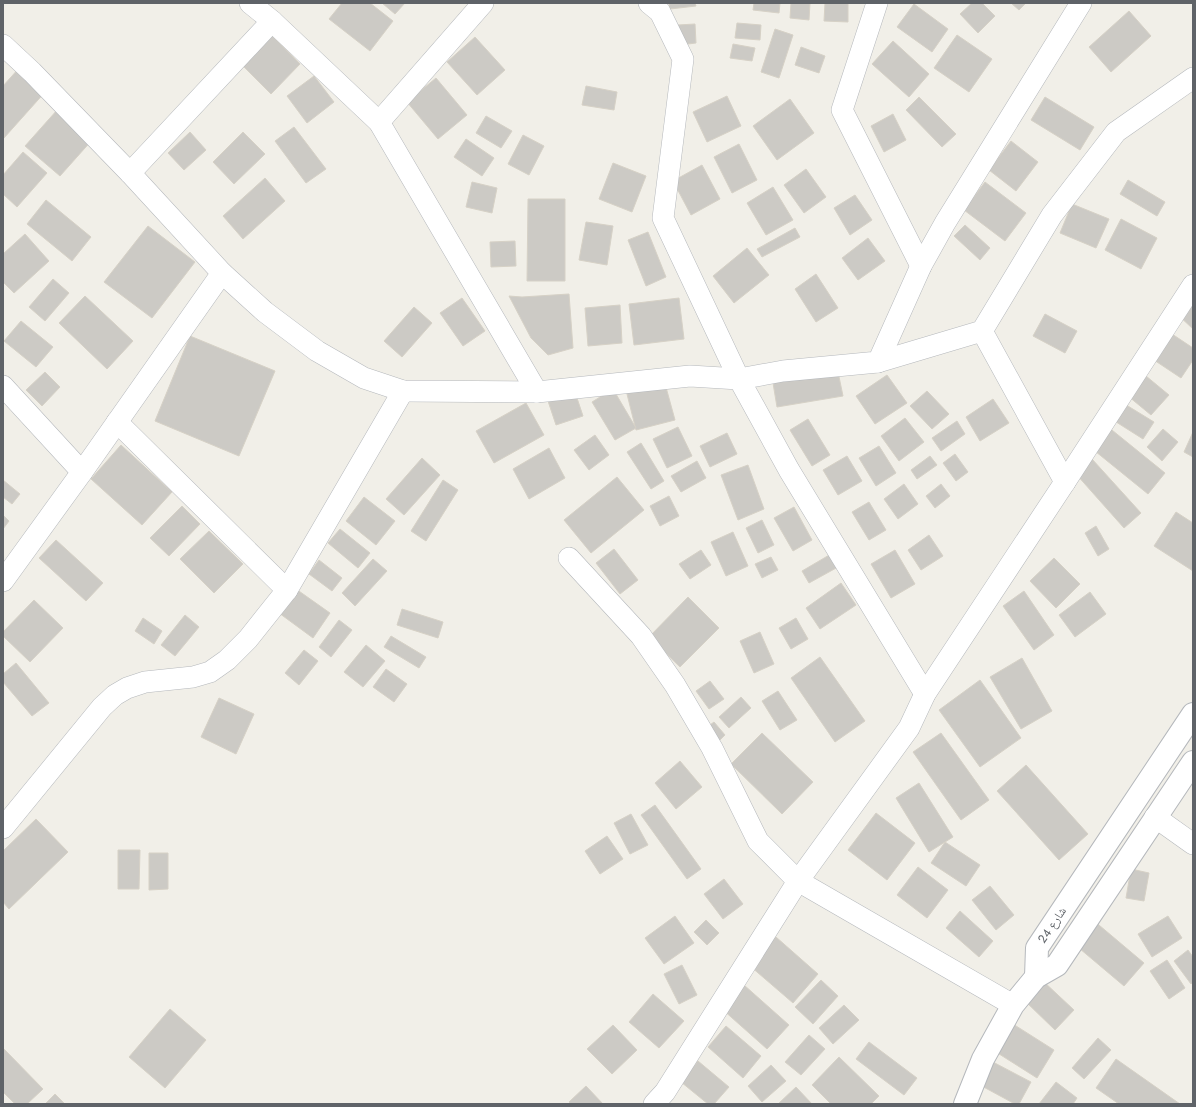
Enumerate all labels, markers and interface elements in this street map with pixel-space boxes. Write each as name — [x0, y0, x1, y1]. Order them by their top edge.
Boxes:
street label: شارع 24 — [1033, 903, 1071, 947]

